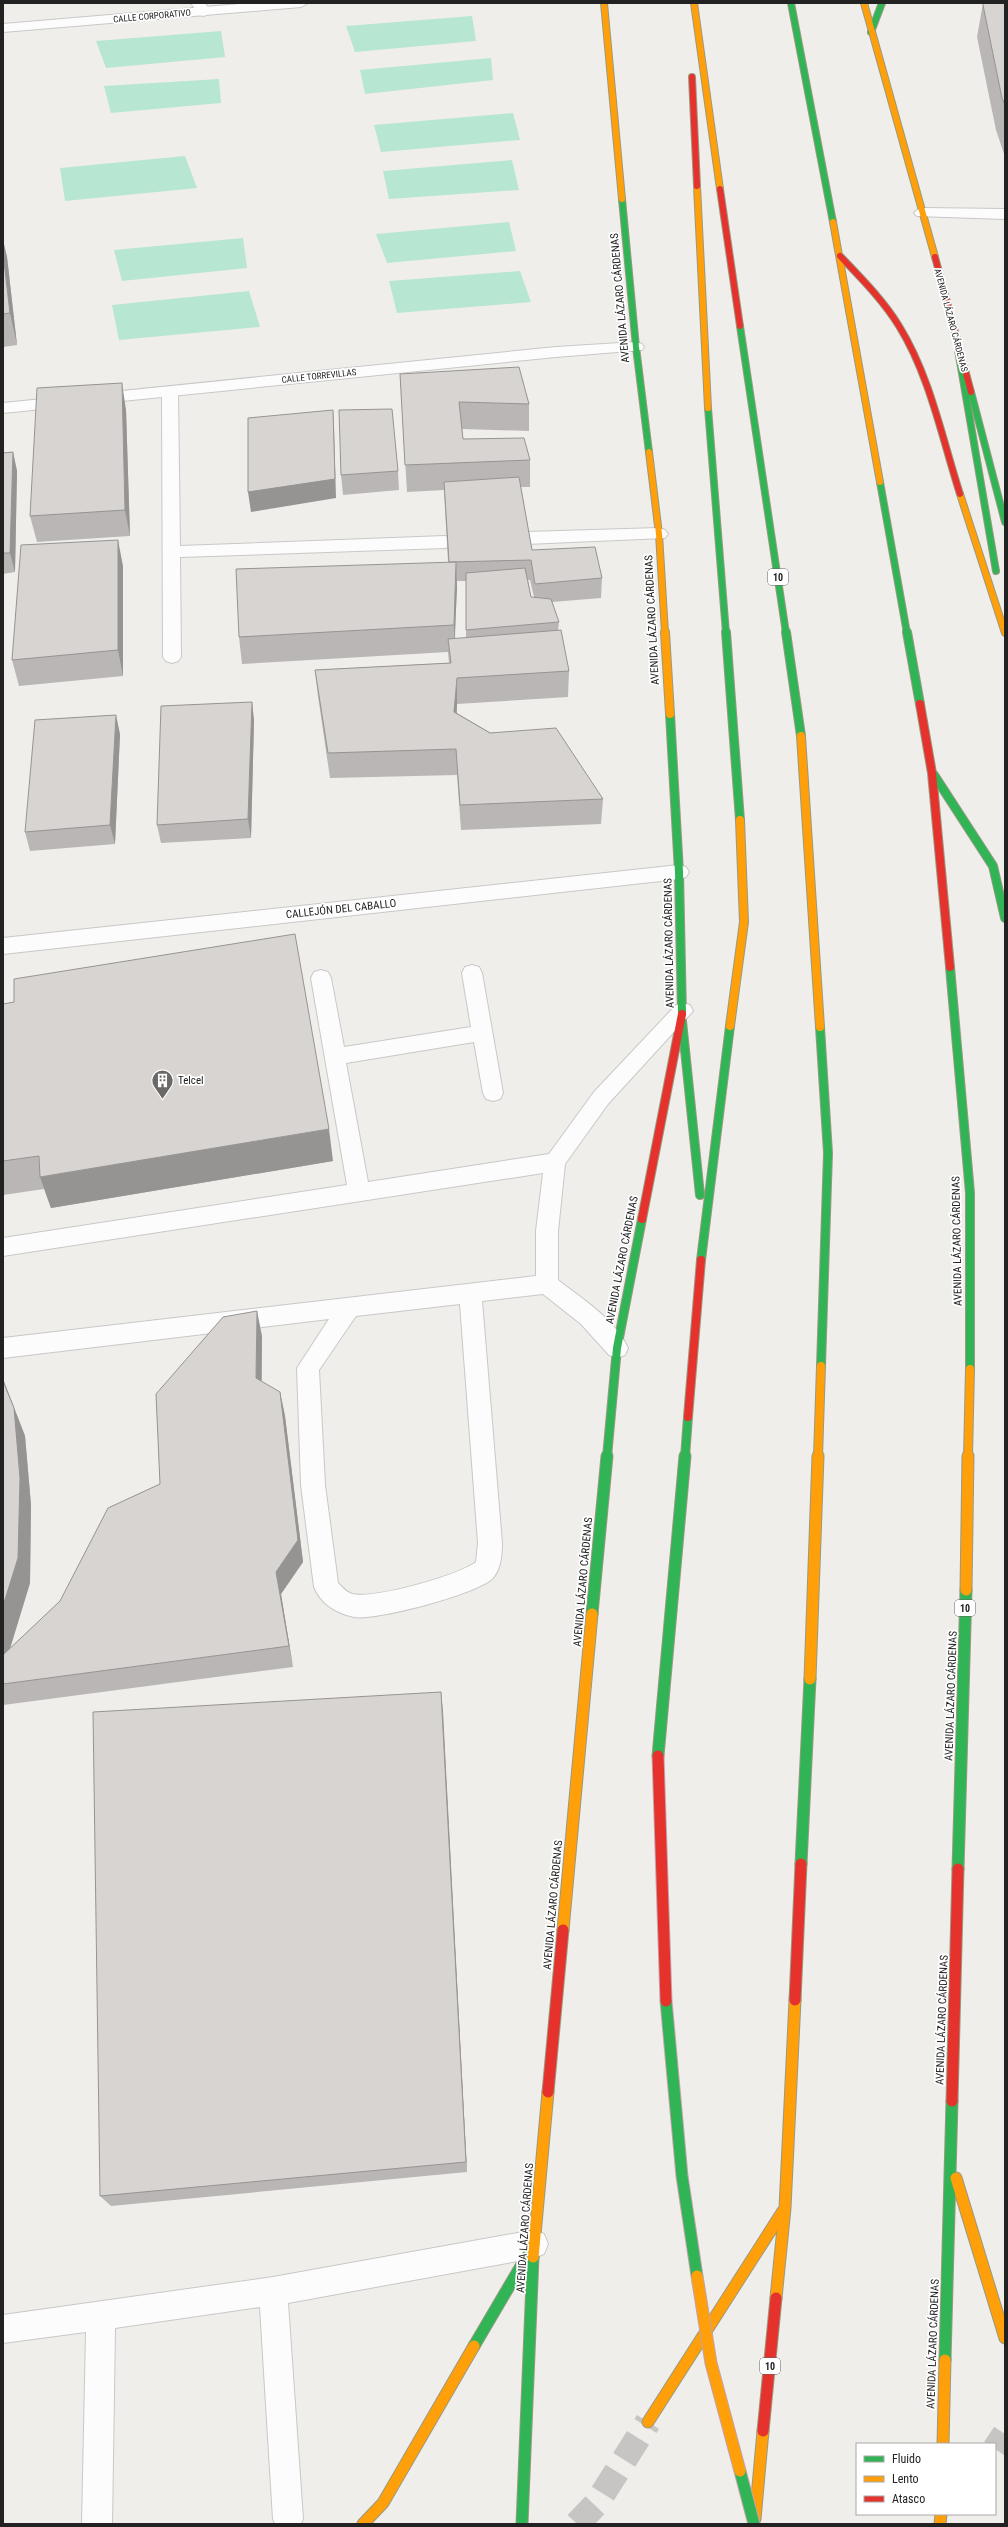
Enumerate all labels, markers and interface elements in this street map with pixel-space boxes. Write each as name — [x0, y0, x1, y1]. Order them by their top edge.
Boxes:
street label: CALLE CORPORATIVO — [113, 8, 191, 24]
street label: AVENIDA LÁZARO CÁRDENAS — [608, 232, 632, 363]
street label: AVENIDA LÁZARO CÁRDENAS — [932, 267, 971, 373]
street label: CALLE TORREVILLAS — [281, 367, 357, 385]
street label: AVENIDA LÁZARO CÁRDENAS — [642, 554, 662, 685]
road number: 10 — [768, 569, 788, 585]
street label: AVENIDA LÁZARO CÁRDENAS — [661, 878, 677, 1008]
street label: CALLEJÓN DEL CABALLO — [285, 897, 397, 921]
building icon: Telcel — [150, 1067, 176, 1100]
place label: Telcel — [178, 1074, 204, 1087]
street label: AVENIDA LÁZARO CÁRDENAS — [949, 1176, 965, 1306]
street label: AVENIDA LÁZARO CÁRDENAS — [603, 1195, 641, 1325]
street label: AVENIDA LÁZARO CÁRDENAS — [571, 1516, 595, 1647]
road number: 10 — [955, 1600, 975, 1616]
street label: AVENIDA LÁZARO CÁRDENAS — [942, 1630, 960, 1761]
street label: AVENIDA LÁZARO CÁRDENAS — [541, 1839, 565, 1970]
street label: AVENIDA LÁZARO CÁRDENAS — [933, 1954, 951, 2085]
street label: AVENIDA LÁZARO CÁRDENAS — [514, 2162, 536, 2293]
street label: AVENIDA LÁZARO CÁRDENAS — [924, 2278, 942, 2409]
road number: 10 — [760, 2358, 780, 2374]
legend — [856, 2443, 996, 2515]
text: Fluido — [892, 2452, 921, 2466]
text: Lento — [892, 2472, 919, 2486]
text: Atasco — [892, 2492, 925, 2506]

